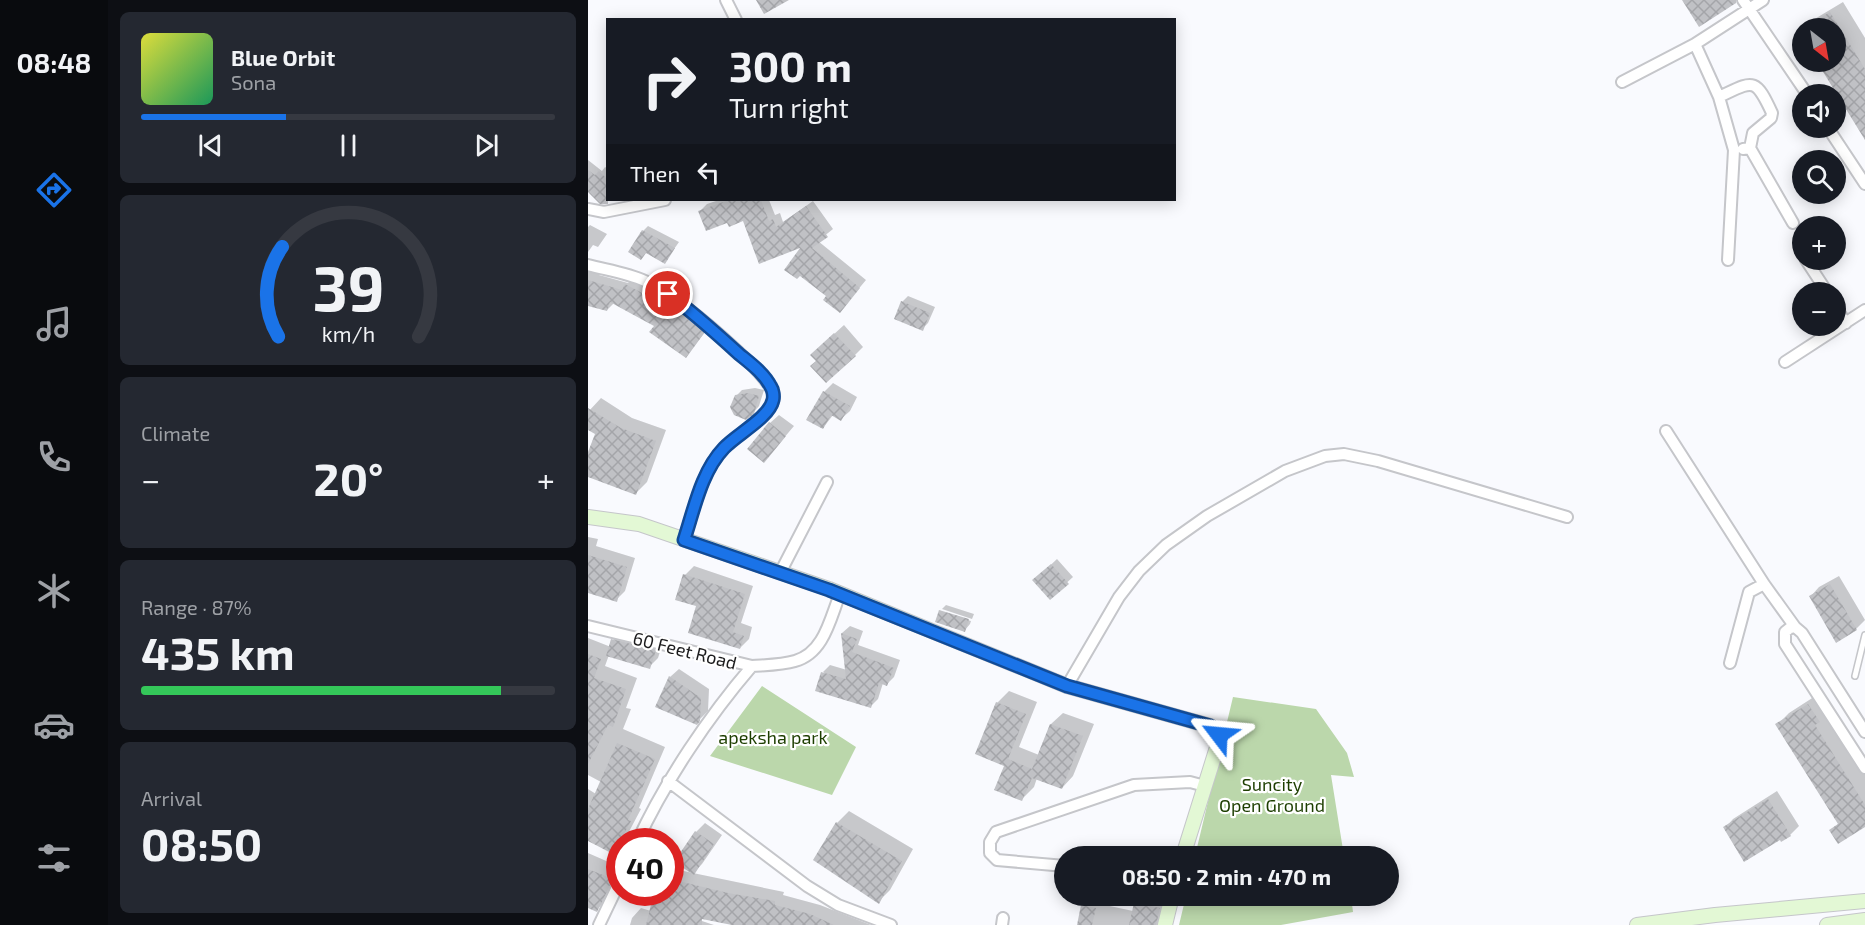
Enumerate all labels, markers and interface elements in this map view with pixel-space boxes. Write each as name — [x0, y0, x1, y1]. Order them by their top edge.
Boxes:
north arrow — [1792, 18, 1846, 72]
map controls — [1792, 18, 1846, 336]
text: 300 m — [729, 40, 852, 90]
icon: right — [630, 42, 708, 120]
text: Blue Orbit — [231, 44, 335, 70]
text: 08:48 — [17, 46, 91, 78]
text: Sona — [231, 70, 276, 94]
button: sound — [1792, 84, 1846, 138]
text: Turn right — [729, 91, 849, 123]
icon: previous — [194, 129, 227, 162]
icon: pause — [332, 129, 365, 162]
icon: next — [470, 129, 503, 162]
button: search — [1792, 150, 1846, 204]
icon: left — [692, 156, 725, 189]
text: Then — [630, 160, 680, 186]
icon: directions — [33, 169, 75, 211]
button: + — [1792, 216, 1846, 270]
text: 39 — [312, 249, 384, 324]
pin — [642, 268, 693, 319]
icon: arrive — [651, 277, 684, 310]
button: − — [1792, 282, 1846, 336]
icon: music — [33, 303, 75, 345]
text: km/h — [321, 321, 375, 346]
text: Climate — [141, 421, 210, 445]
icon: phone — [33, 436, 75, 478]
text: 20° — [314, 451, 384, 505]
text: − — [141, 459, 160, 499]
text: + — [537, 459, 555, 499]
icon: climate — [33, 570, 75, 612]
text: Range · 87% — [141, 595, 252, 619]
text: 435 km — [141, 625, 295, 679]
street label: 60 Feet Road — [631, 626, 739, 674]
position arrow — [1187, 703, 1251, 767]
icon: car — [33, 704, 75, 746]
park label: apeksha park — [718, 726, 828, 748]
park label: Suncity Open Ground — [1219, 773, 1325, 816]
text: Arrival — [141, 786, 202, 810]
text: 08:50 — [141, 816, 262, 870]
speed limit sign: 40 — [606, 828, 684, 906]
icon: filters — [33, 837, 75, 879]
text: 08:50 · 2 min · 470 m — [1122, 863, 1331, 889]

